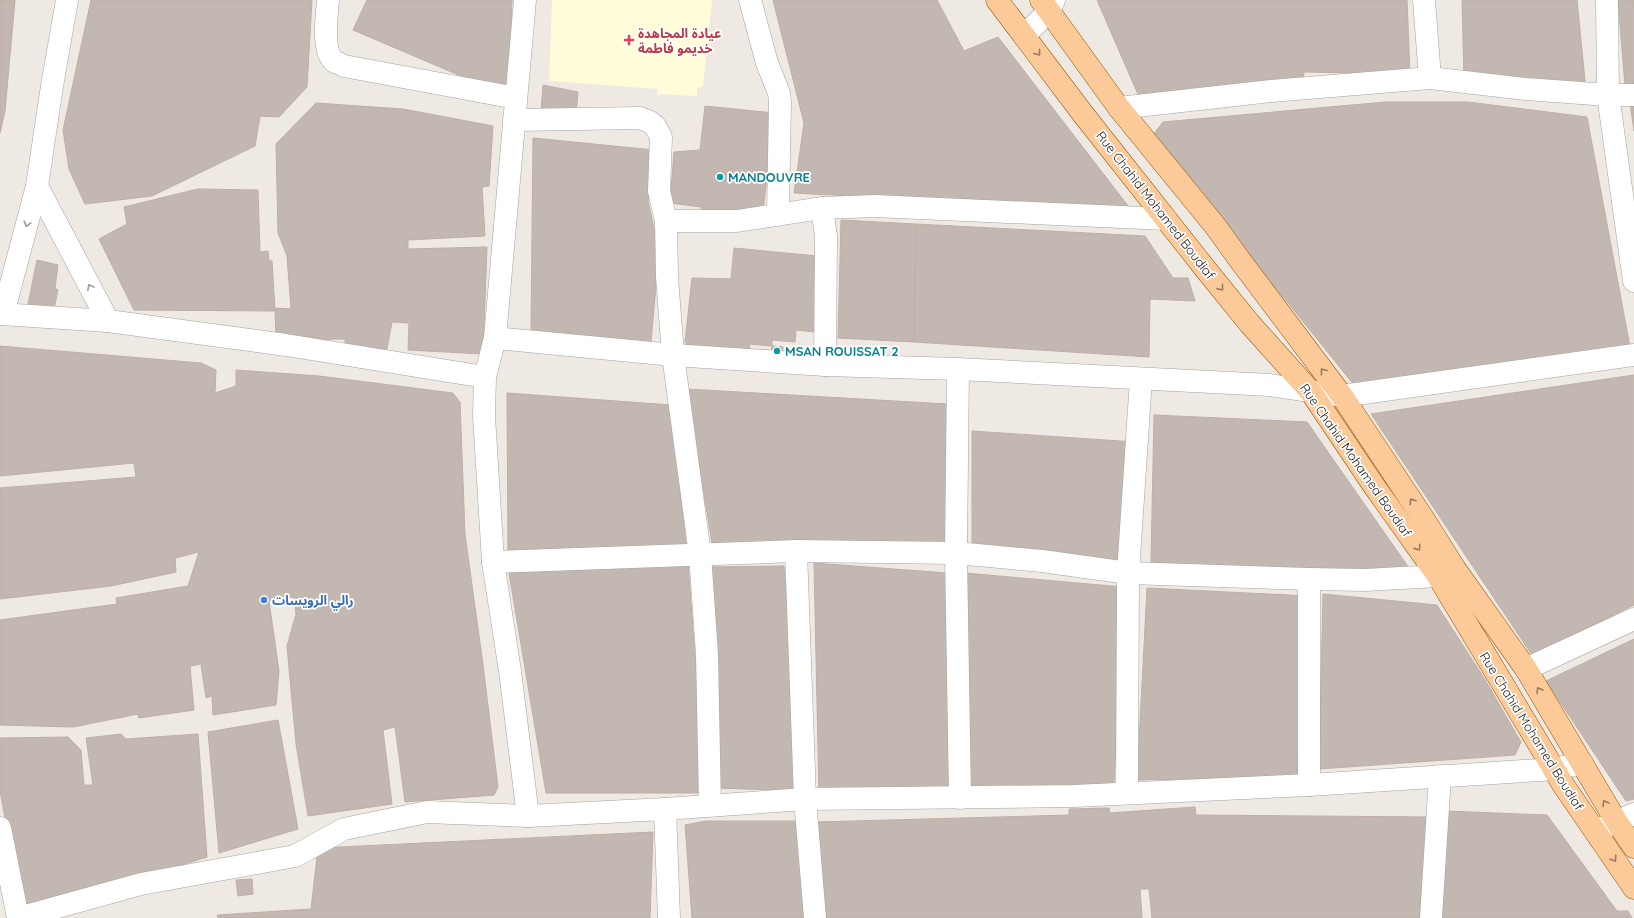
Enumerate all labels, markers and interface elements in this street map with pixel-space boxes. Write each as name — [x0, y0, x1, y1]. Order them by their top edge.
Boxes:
place label: عيادة المجاهدة خديمو فاطمة — [638, 25, 721, 56]
marker: عيادة المجاهدة خديمو فاطمة — [623, 34, 635, 46]
one-way arrow — [1033, 49, 1040, 56]
street label: Rue Chahid Mohamed Boudiaf — [1093, 128, 1219, 283]
place label: MANDOUVRE — [728, 169, 810, 185]
marker: MANDOUVRE — [715, 172, 725, 182]
one-way arrow — [23, 220, 32, 227]
one-way arrow — [87, 284, 94, 291]
one-way arrow — [1217, 284, 1224, 291]
place label: MSAN ROUISSAT 2 — [785, 343, 899, 359]
marker: MSAN ROUISSAT 2 — [772, 346, 782, 356]
one-way arrow — [1321, 368, 1328, 375]
street label: Rue Chahid Mohamed Boudiaf — [1297, 380, 1415, 540]
one-way arrow — [1409, 498, 1417, 505]
one-way arrow — [1413, 543, 1420, 550]
place label: رالي الرويسات — [272, 592, 354, 611]
marker: رالي الرويسات — [259, 595, 269, 605]
street label: Rue Chahid Mohamed Boudiaf — [1477, 649, 1588, 813]
one-way arrow — [1536, 687, 1543, 694]
one-way arrow — [1602, 799, 1609, 807]
one-way arrow — [1609, 854, 1616, 861]

